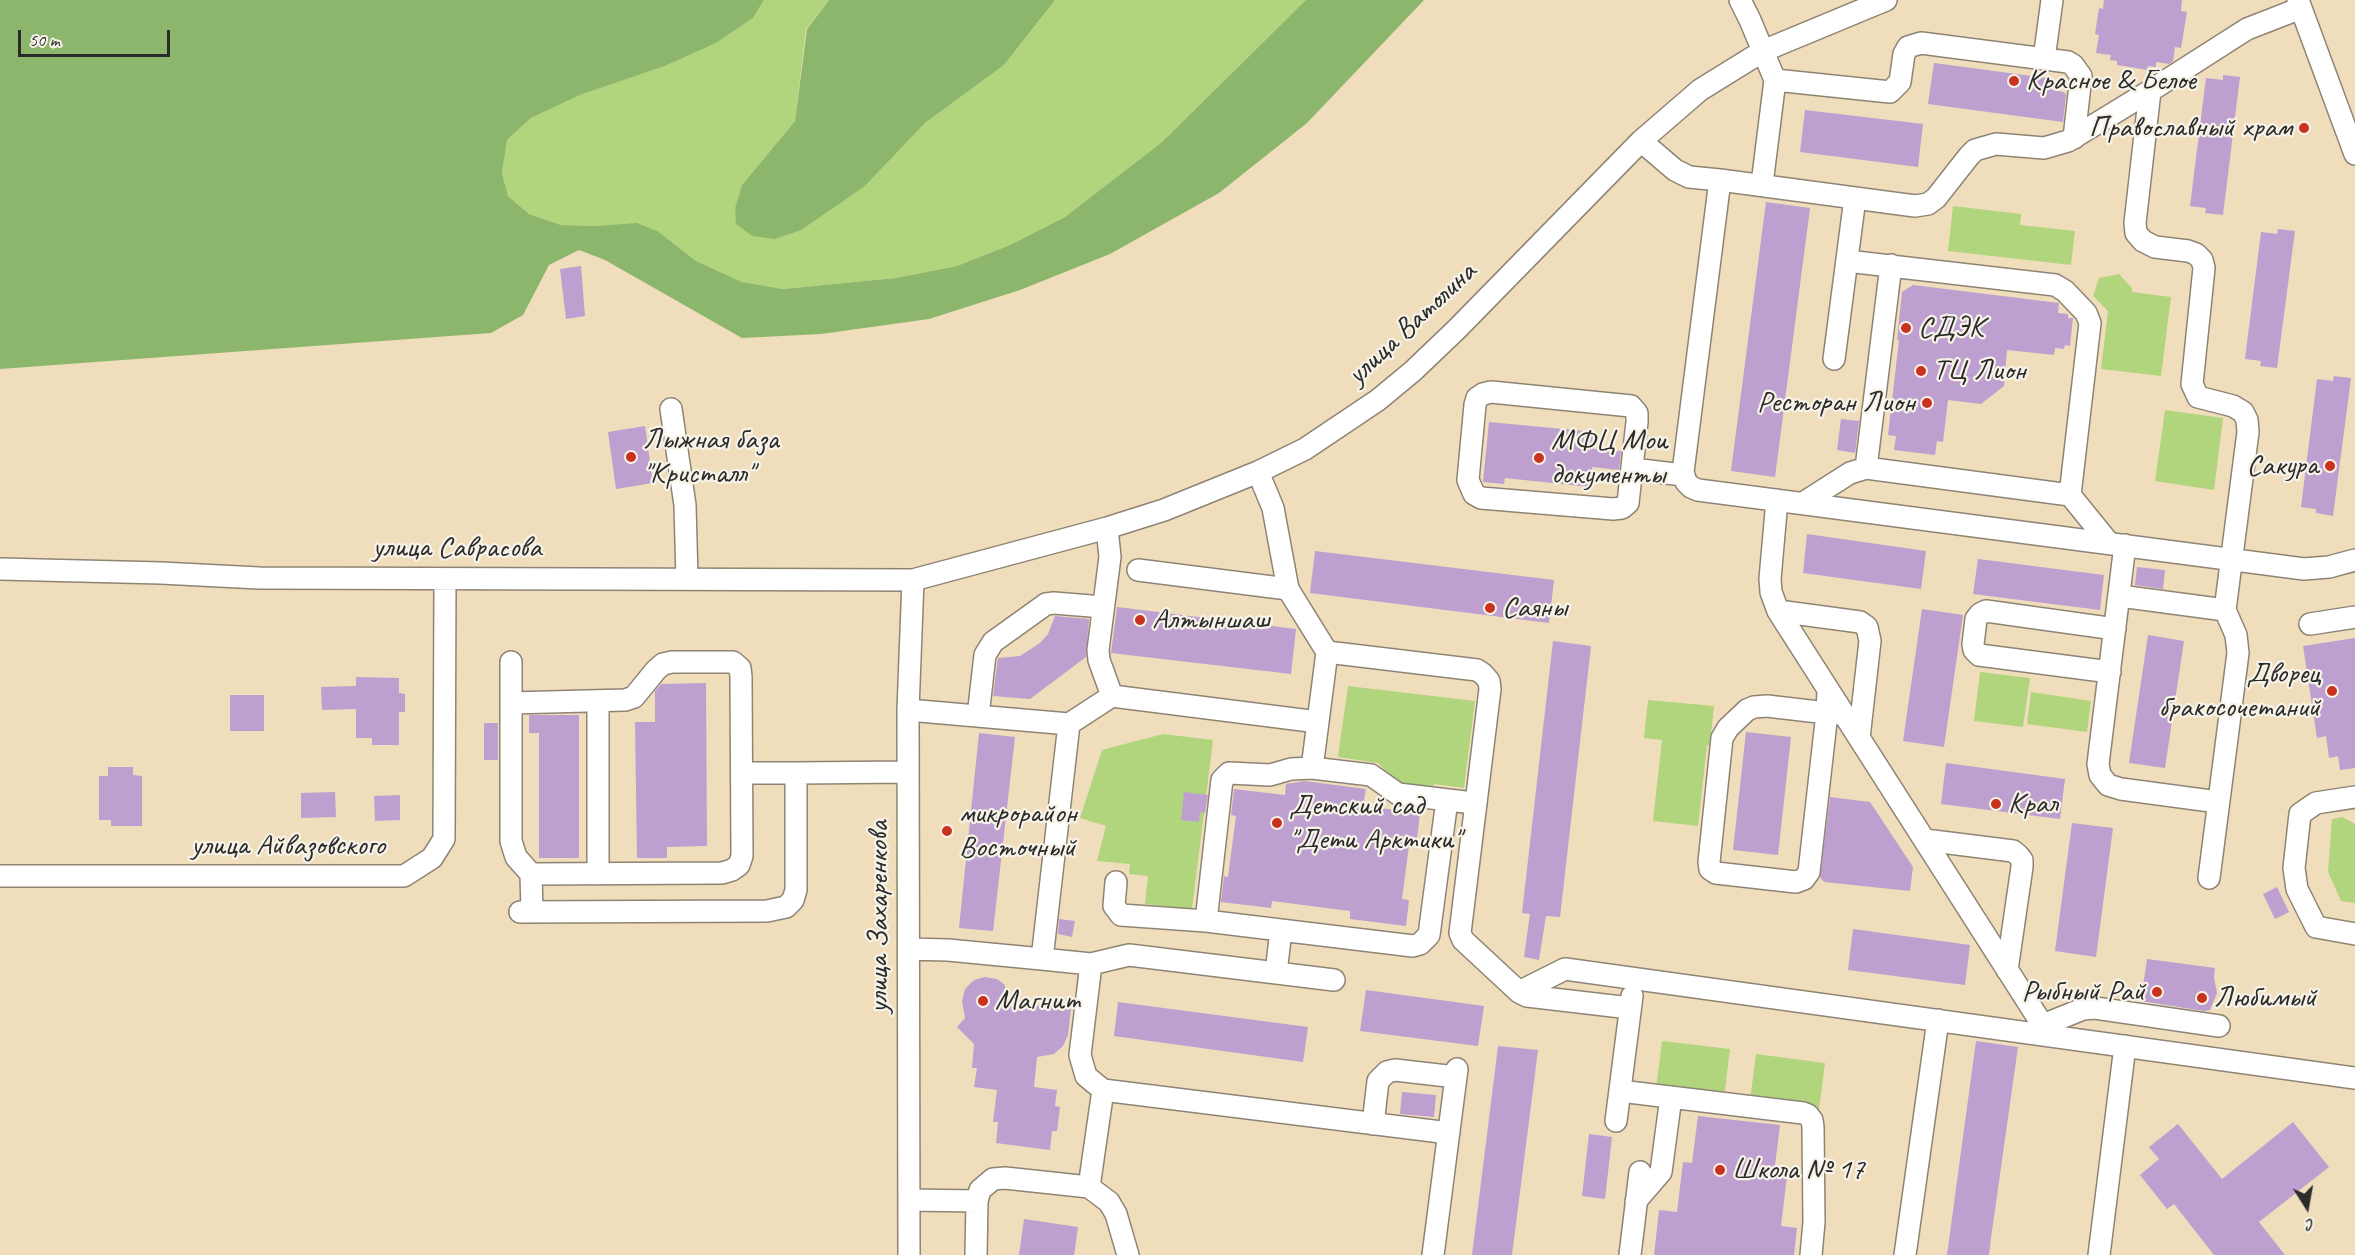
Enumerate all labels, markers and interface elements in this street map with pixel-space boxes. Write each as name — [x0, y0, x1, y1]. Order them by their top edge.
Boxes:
scale bar — [21, 18, 172, 56]
text: 50 m — [29, 29, 60, 51]
place label: Красное & Белое — [2026, 63, 2196, 99]
marker: Красное & Белое — [2007, 74, 2021, 88]
place label: Православный храм — [2089, 110, 2292, 146]
marker: Православный храм — [2297, 121, 2311, 135]
street label: улица Ватолина — [1340, 255, 1484, 393]
place label: СДЭК — [1918, 310, 1984, 346]
marker: СДЭК — [1899, 321, 1913, 335]
place label: ТЦ Лион — [1933, 353, 2026, 389]
marker: ТЦ Лион — [1914, 364, 1928, 378]
place label: Ресторан Лион — [1757, 385, 1915, 421]
marker: Ресторан Лион — [1920, 396, 1934, 410]
place label: Лыжная база "Кристалл" — [643, 422, 778, 492]
place label: МФЦ Мои документы — [1551, 423, 1667, 494]
place label: Сакура — [2246, 448, 2318, 484]
marker: Лыжная база "Кристалл" — [624, 450, 638, 464]
marker: МФЦ Мои документы — [1532, 451, 1546, 465]
marker: Сакура — [2323, 459, 2337, 473]
street label: улица Саврасова — [373, 530, 541, 566]
place label: Саяны — [1502, 590, 1567, 626]
marker: Саяны — [1483, 601, 1497, 615]
place label: Алтыншаш — [1152, 602, 1270, 638]
marker: Алтыншаш — [1133, 613, 1147, 627]
place label: Дворец бракосочетаний — [2158, 656, 2320, 726]
marker: Дворец бракосочетаний — [2325, 684, 2339, 698]
place label: Крал — [2008, 786, 2057, 822]
place label: Детский сад "Дети Арктики" — [1289, 788, 1460, 858]
place label: микрорайон Восточный — [959, 796, 1077, 866]
marker: Крал — [1989, 797, 2003, 811]
marker: Детский сад "Дети Арктики" — [1270, 816, 1284, 830]
street label: улица Захаренкова — [861, 821, 897, 1013]
marker: микрорайон Восточный — [940, 824, 954, 838]
street label: улица Айвазовского — [191, 828, 385, 864]
place label: Рыбный Рай — [2022, 974, 2145, 1010]
place label: Любимый — [2214, 980, 2316, 1016]
place label: Магнит — [995, 983, 1080, 1019]
marker: Рыбный Рай — [2150, 985, 2164, 999]
marker: Любимый — [2195, 991, 2209, 1005]
marker: Магнит — [976, 994, 990, 1008]
place label: Школа № 17 — [1732, 1152, 1864, 1188]
marker: Школа № 17 — [1713, 1163, 1727, 1177]
north arrow — [2277, 1177, 2337, 1237]
text: С — [2305, 1214, 2316, 1235]

